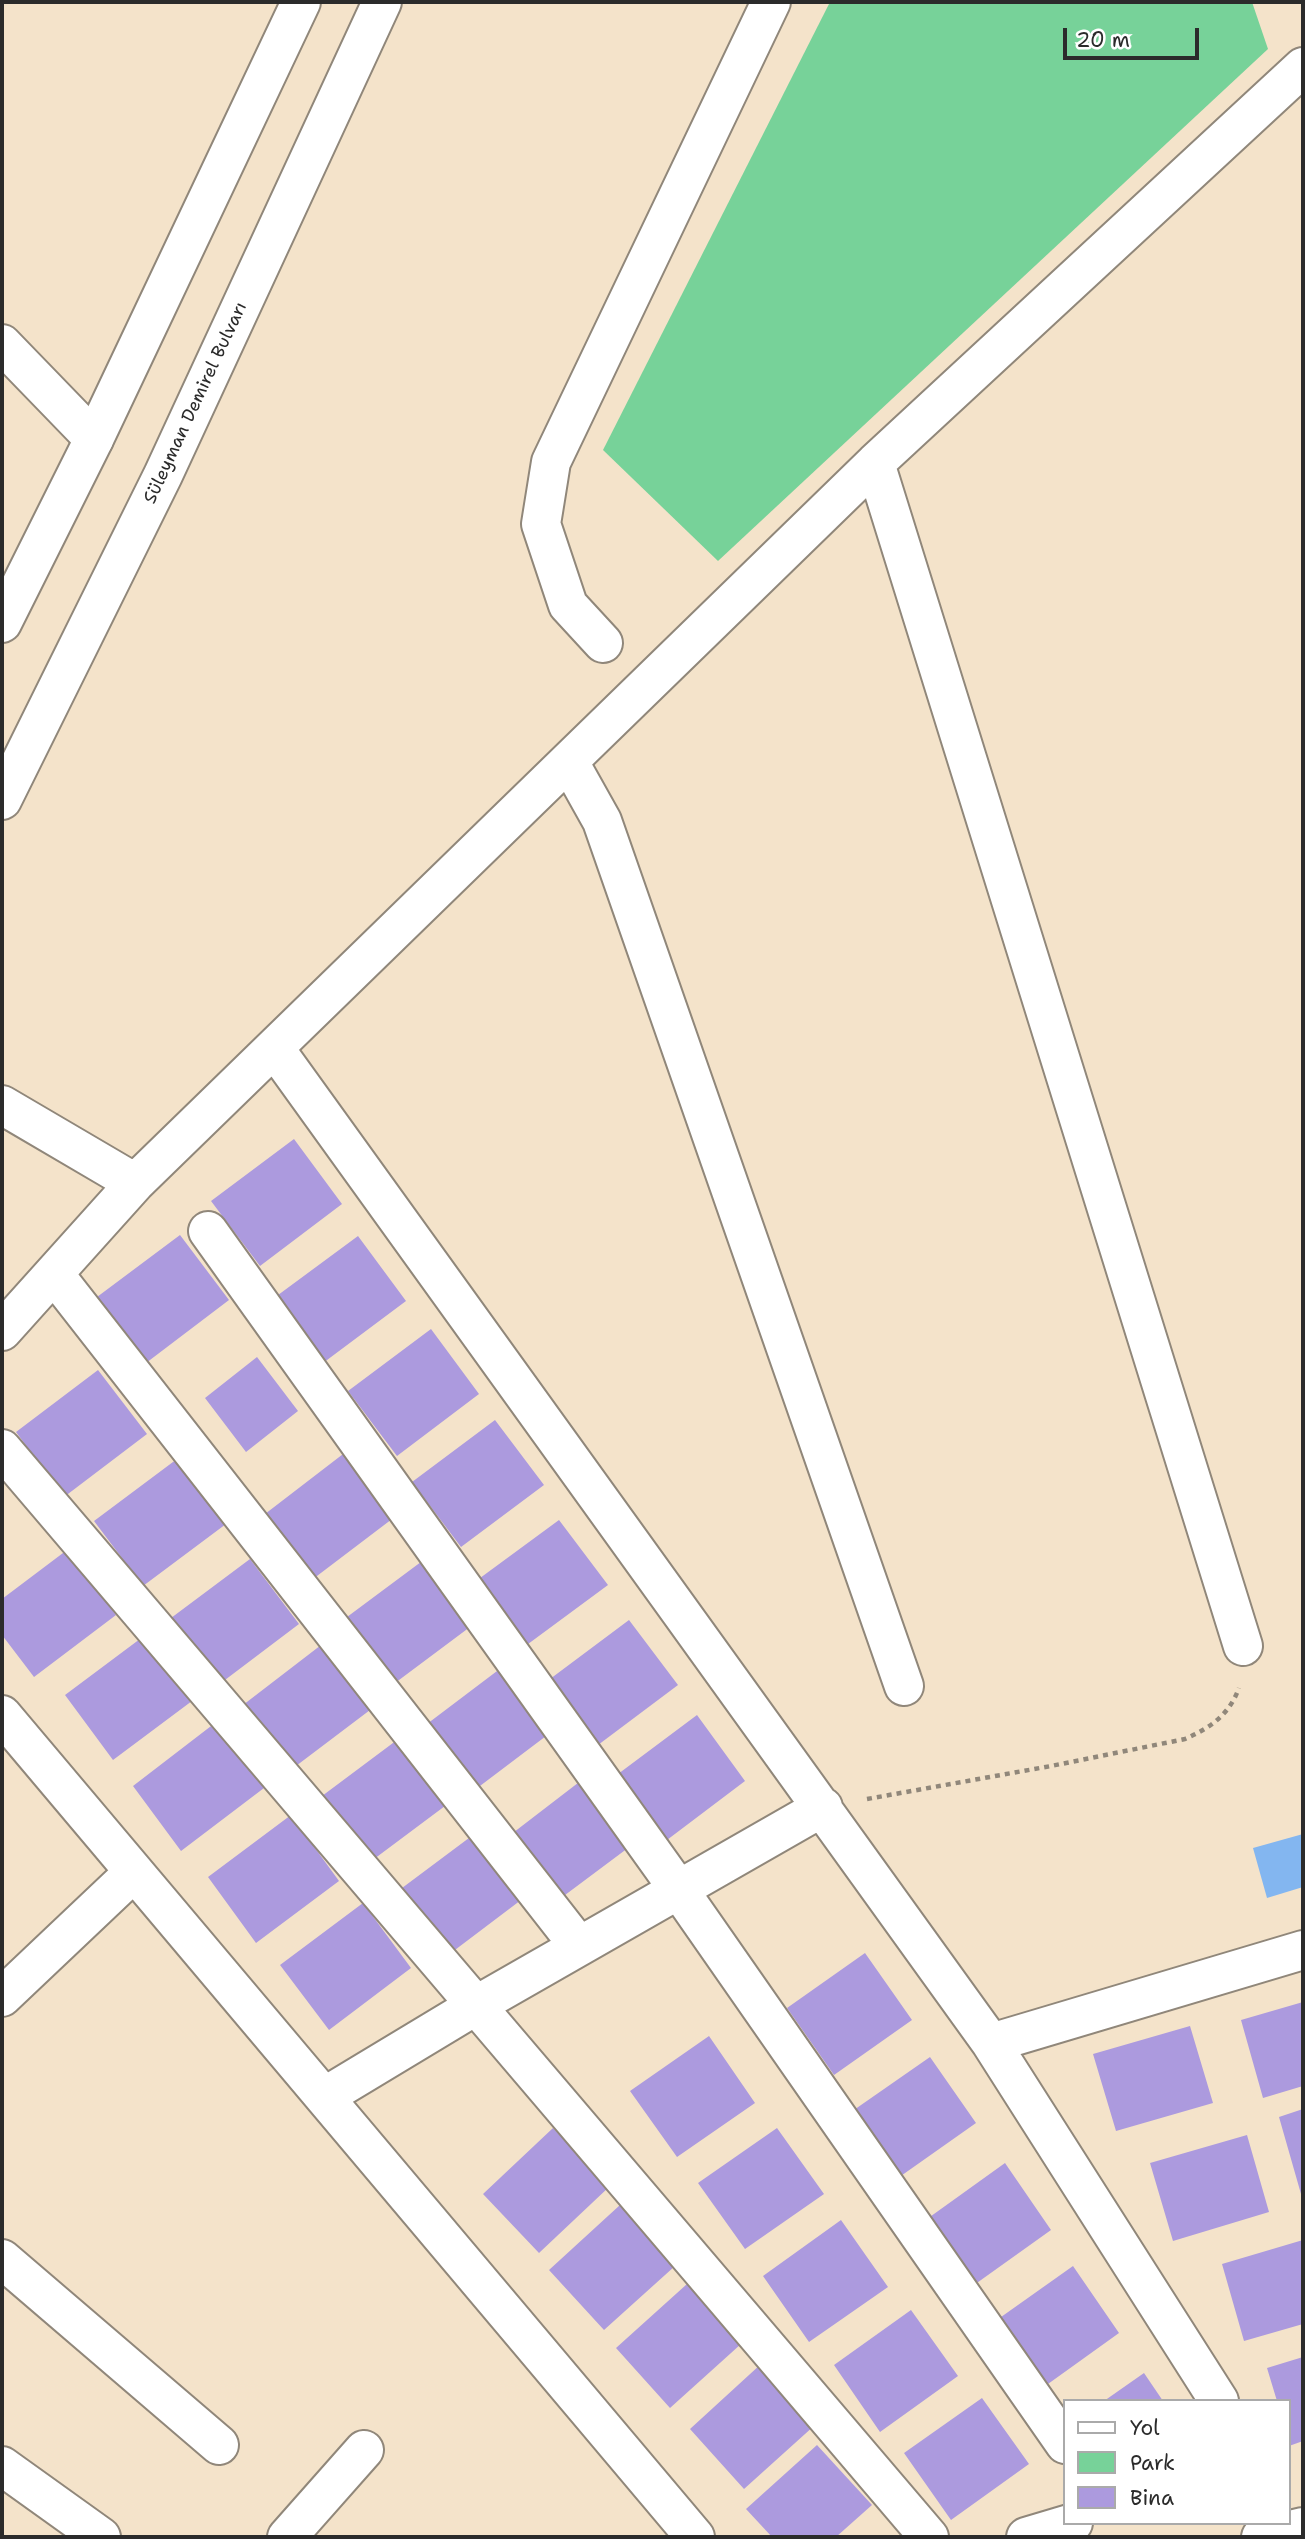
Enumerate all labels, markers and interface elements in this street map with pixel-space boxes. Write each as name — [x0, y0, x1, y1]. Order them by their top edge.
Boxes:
scale bar — [1067, 14, 1204, 58]
text: 20 m — [1076, 26, 1130, 54]
street label: Süleyman Demirel Bulvarı — [140, 299, 252, 507]
legend — [1064, 2399, 1291, 2525]
text: Yol — [1130, 2414, 1160, 2442]
text: Park — [1130, 2449, 1175, 2477]
text: Bina — [1130, 2484, 1174, 2512]

